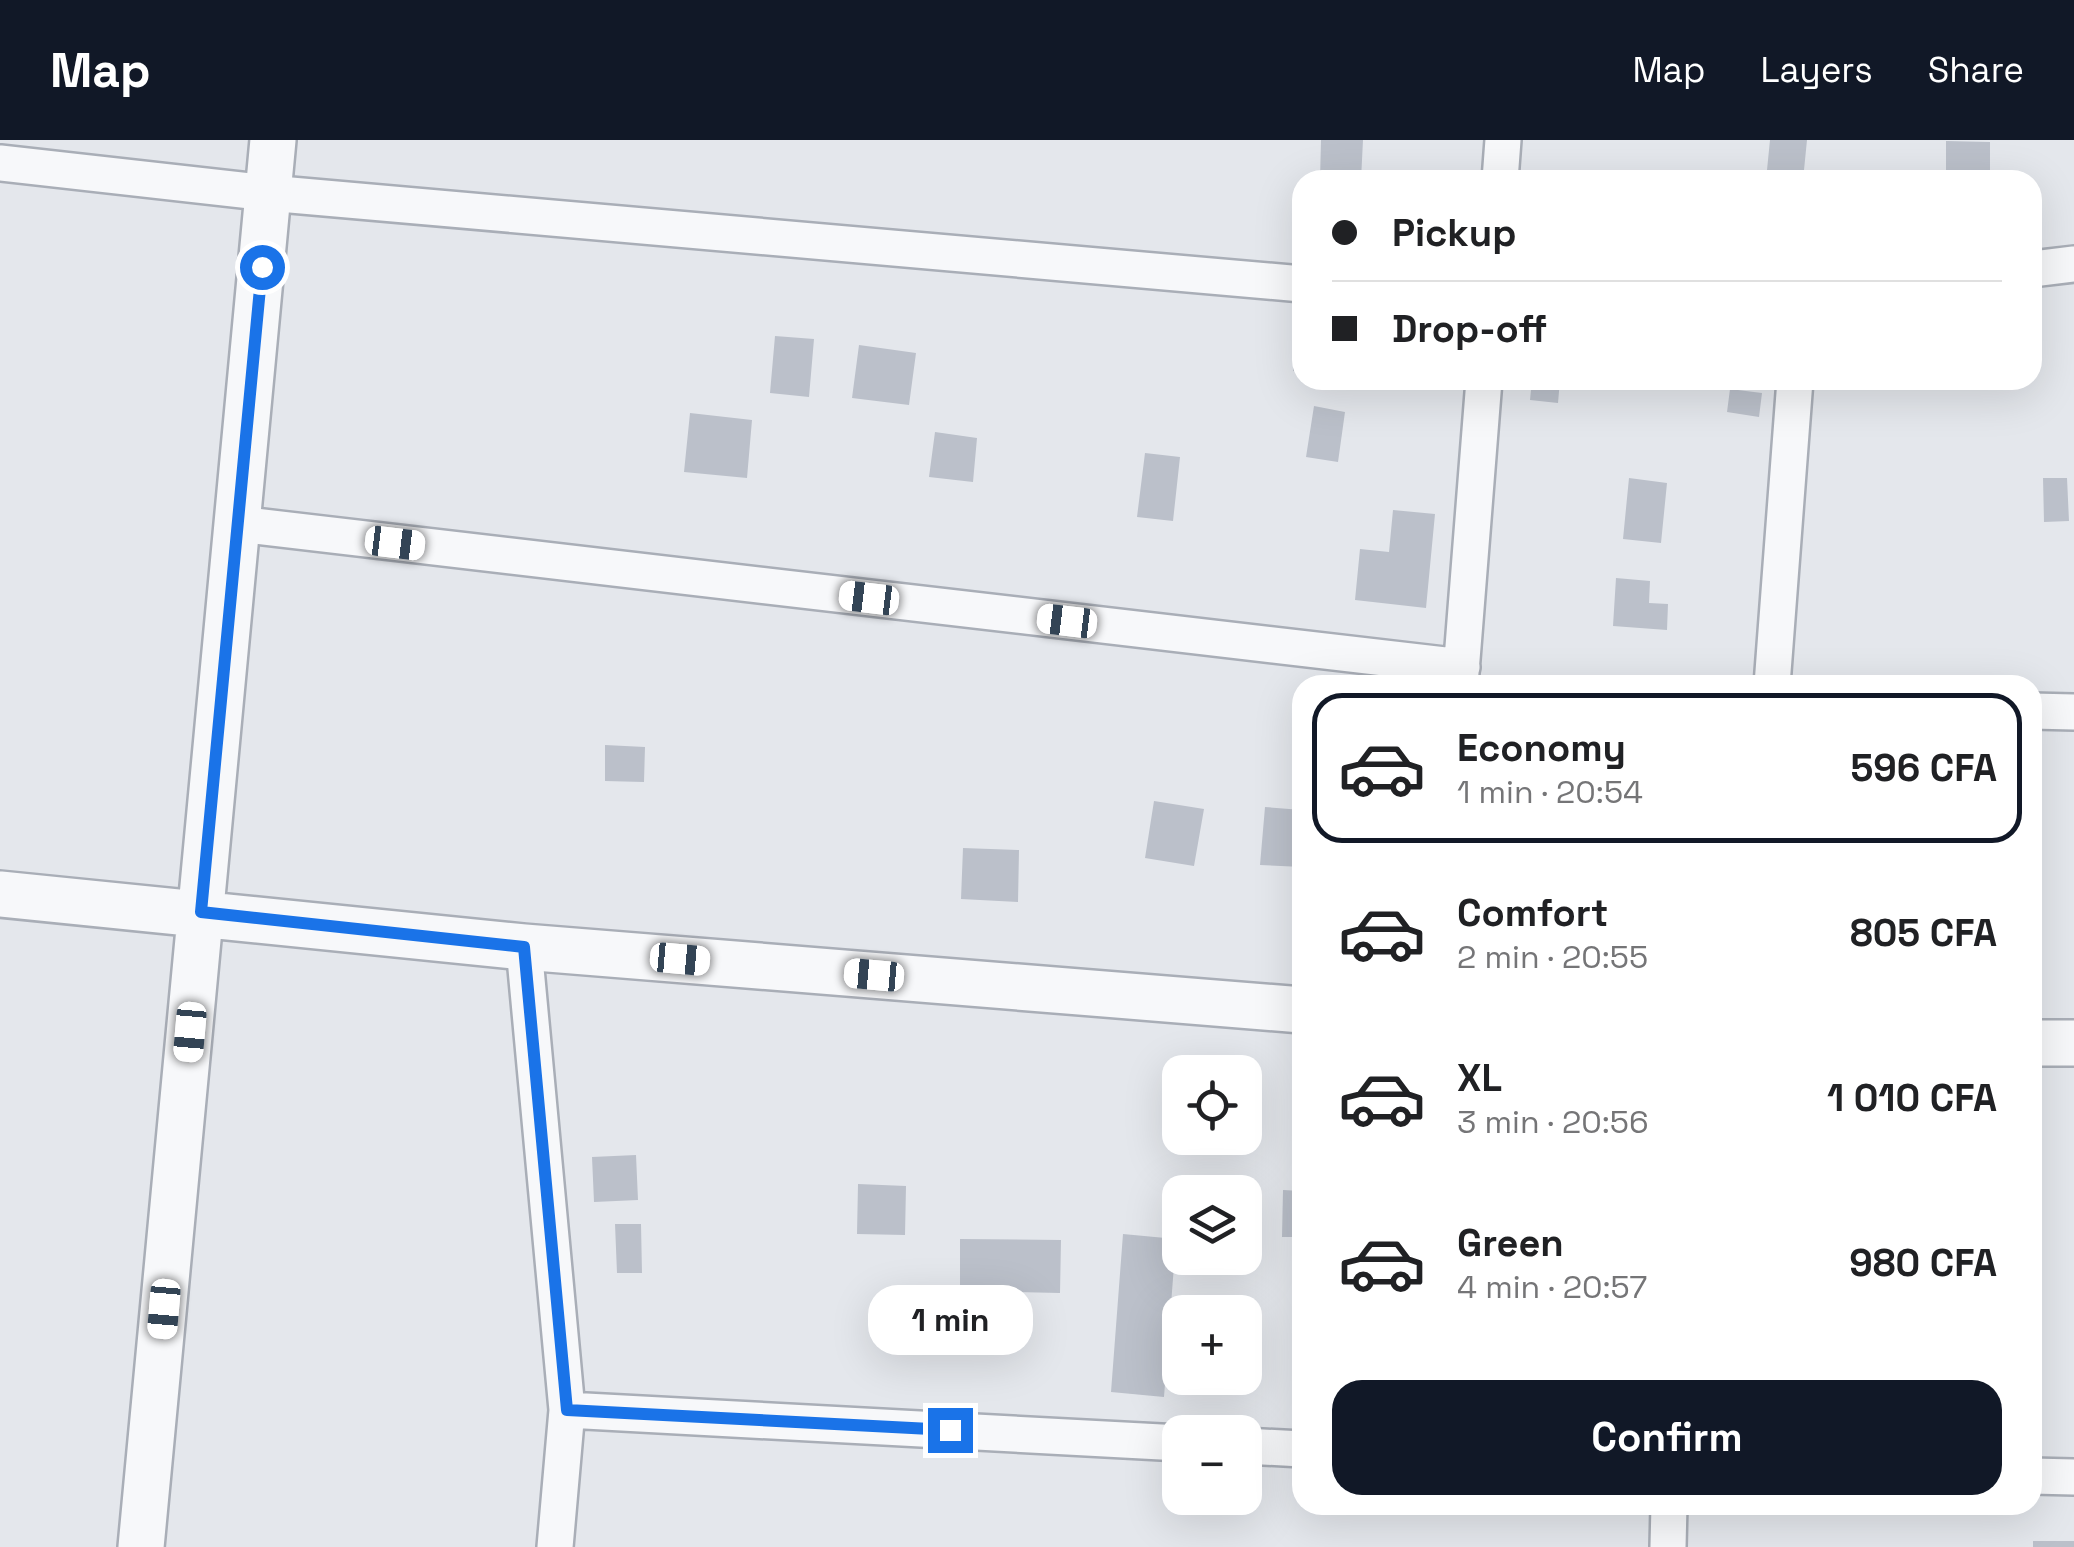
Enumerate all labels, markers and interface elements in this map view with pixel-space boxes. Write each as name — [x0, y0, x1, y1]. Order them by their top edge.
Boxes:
text: Map — [50, 40, 151, 101]
text: Map — [1632, 48, 1705, 92]
text: Layers — [1760, 48, 1873, 92]
text: Share — [1928, 48, 2024, 92]
text: Pickup — [1392, 209, 1516, 257]
route start — [240, 245, 285, 290]
text: Drop-off — [1392, 305, 1547, 353]
car — [363, 524, 427, 562]
car — [837, 579, 901, 617]
car — [1035, 602, 1099, 640]
icon: car — [1337, 723, 1427, 813]
text: Economy — [1457, 724, 1626, 772]
text: 596 CFA — [1850, 744, 1997, 792]
text: 1 min · 20:54 — [1457, 772, 1643, 812]
icon: car — [1337, 888, 1427, 978]
text: Comfort — [1457, 889, 1608, 937]
text: 805 CFA — [1850, 909, 1997, 957]
text: 2 min · 20:55 — [1457, 937, 1648, 977]
car — [649, 941, 711, 977]
car — [843, 957, 905, 993]
car — [172, 1001, 208, 1063]
icon: car — [1337, 1053, 1427, 1143]
text: XL — [1457, 1054, 1502, 1102]
map controls — [1162, 1055, 1262, 1515]
button: locate — [1162, 1055, 1262, 1155]
text: 1 010 CFA — [1827, 1074, 1997, 1122]
text: 3 min · 20:56 — [1457, 1102, 1649, 1142]
button: layers — [1162, 1175, 1262, 1275]
icon: car — [1337, 1218, 1427, 1308]
text: Green — [1457, 1219, 1564, 1267]
text: 980 CFA — [1849, 1239, 1997, 1287]
text: 4 min · 20:57 — [1457, 1267, 1647, 1307]
car — [146, 1278, 182, 1340]
callout: 1 min — [868, 1285, 1032, 1355]
button: + — [1162, 1295, 1262, 1395]
text: 1 min — [911, 1300, 990, 1340]
button: Confirm — [1332, 1380, 2002, 1495]
route end — [928, 1408, 973, 1453]
button: − — [1162, 1415, 1262, 1515]

